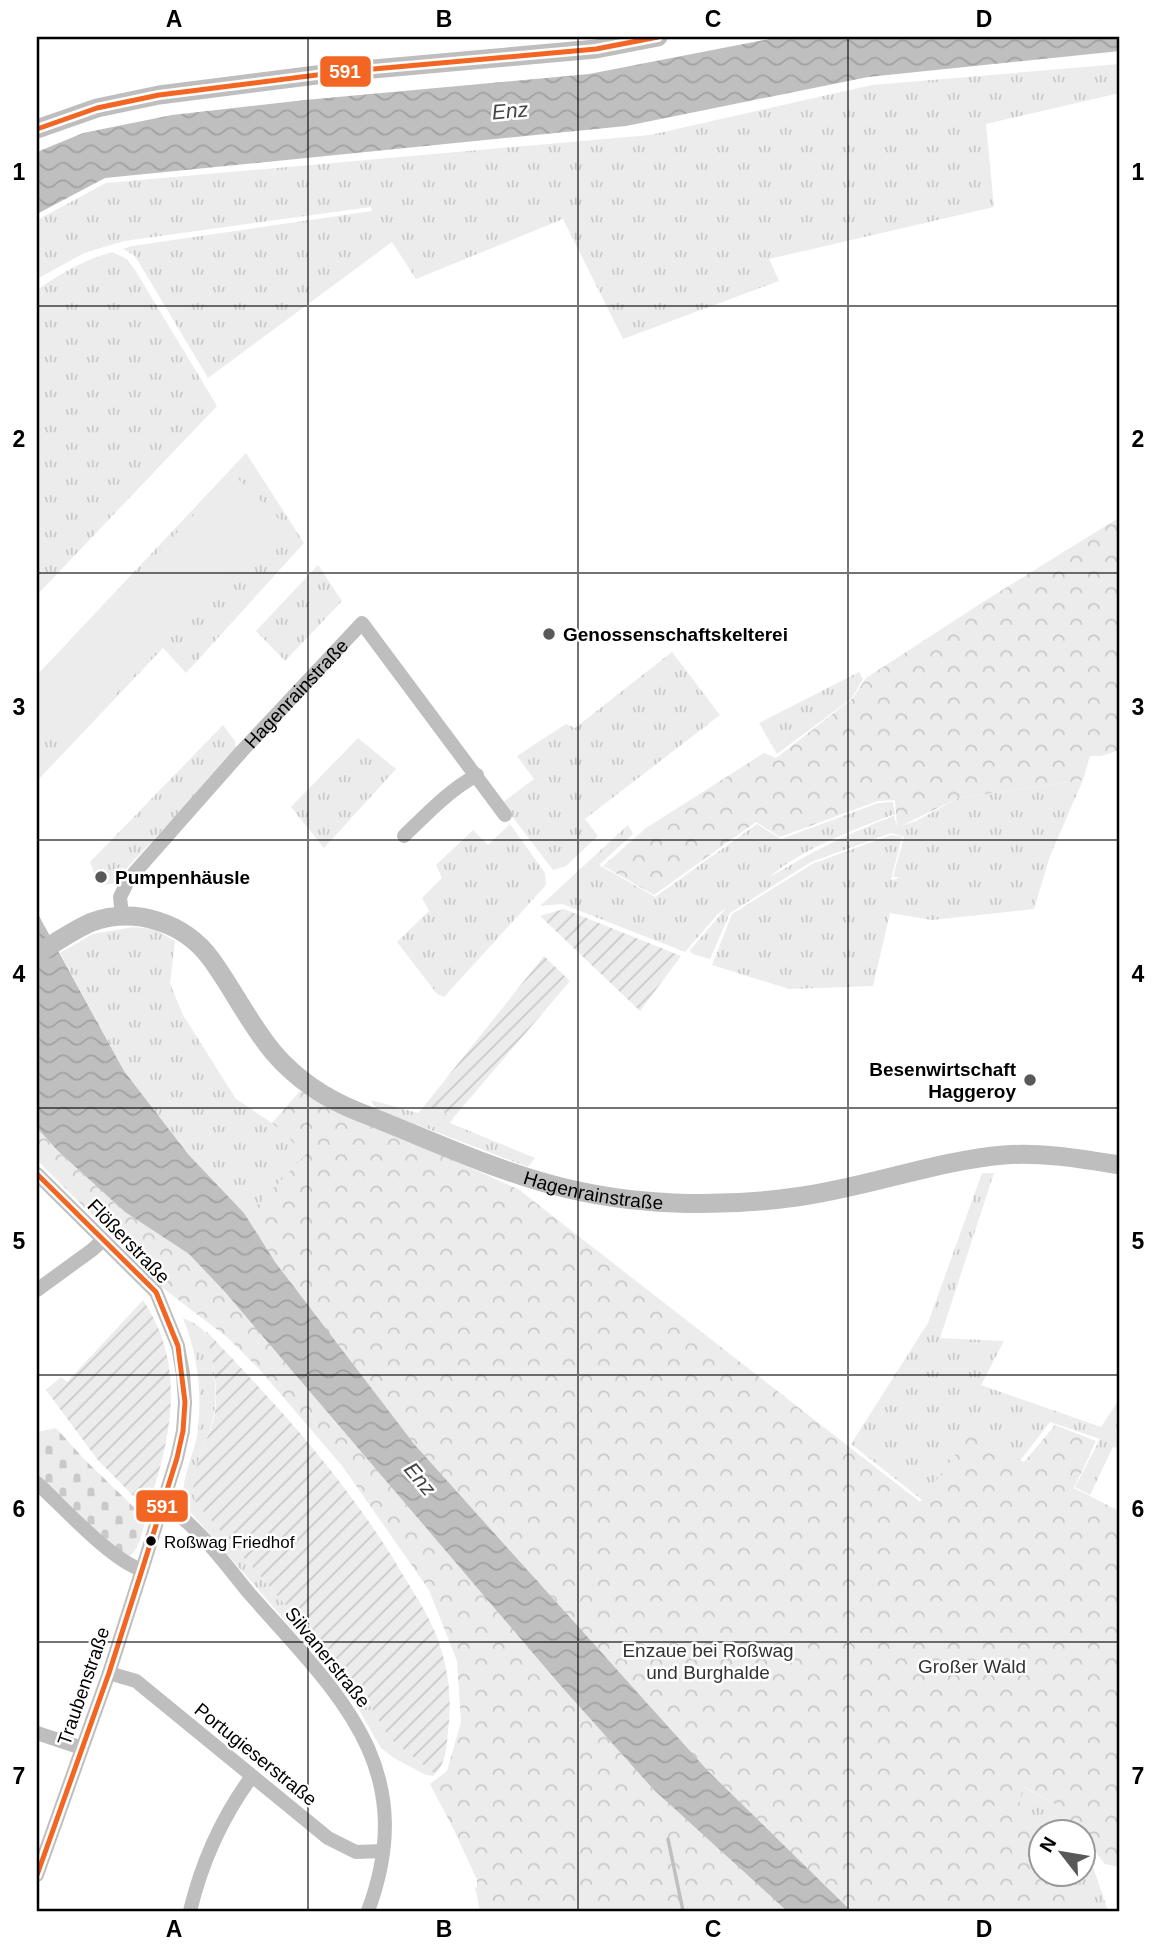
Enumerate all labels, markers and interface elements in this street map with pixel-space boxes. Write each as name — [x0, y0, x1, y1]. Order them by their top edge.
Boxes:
text: A — [166, 6, 182, 32]
text: B — [436, 6, 452, 32]
text: C — [705, 6, 721, 32]
text: D — [976, 6, 992, 32]
line badge: 591 — [319, 55, 372, 88]
text: 591 — [329, 61, 361, 82]
water label: Enz — [491, 97, 529, 124]
text: 1 — [13, 159, 26, 185]
text: 1 — [1132, 159, 1145, 185]
text: 2 — [13, 426, 25, 452]
text: 2 — [1132, 426, 1144, 452]
place label: Genossenschaftskelterei — [563, 624, 788, 645]
marker: Genossenschaftskelterei — [541, 626, 557, 642]
street label: Hagenrainstraße — [240, 635, 353, 753]
text: 3 — [13, 694, 25, 720]
text: 3 — [1132, 694, 1144, 720]
place label: Pumpenhäusle — [115, 867, 250, 888]
marker: Pumpenhäusle — [93, 869, 109, 885]
text: 4 — [13, 961, 26, 987]
text: 4 — [1132, 961, 1145, 987]
place label: Besenwirtschaft Haggeroy — [869, 1059, 1017, 1102]
marker: Besenwirtschaft Haggeroy — [1022, 1072, 1038, 1088]
street label: Hagenrainstraße — [521, 1167, 664, 1213]
street label: Flößerstraße — [83, 1195, 174, 1288]
text: 5 — [13, 1228, 26, 1254]
text: 5 — [1132, 1228, 1145, 1254]
water label: Enz — [400, 1457, 441, 1500]
line badge: 591 — [135, 1489, 189, 1523]
text: 6 — [13, 1496, 25, 1522]
text: 591 — [146, 1496, 178, 1517]
text: 6 — [1132, 1496, 1144, 1522]
place label: Roßwag Friedhof — [164, 1533, 295, 1552]
marker: Roßwag Friedhof — [144, 1534, 158, 1548]
street label: Silvanerstraße — [281, 1603, 374, 1712]
street label: Traubenstraße — [53, 1624, 114, 1748]
park label: Enzaue bei Roßwag und Burghalde — [622, 1640, 794, 1683]
park label: Großer Wald — [918, 1656, 1026, 1677]
street label: Portugieserstraße — [190, 1699, 321, 1810]
text: 7 — [13, 1763, 25, 1789]
text: 7 — [1132, 1763, 1144, 1789]
north arrow — [1028, 1818, 1098, 1888]
text: N — [1035, 1833, 1060, 1856]
text: A — [166, 1916, 182, 1942]
text: B — [436, 1916, 452, 1942]
text: C — [705, 1916, 721, 1942]
text: D — [976, 1916, 992, 1942]

